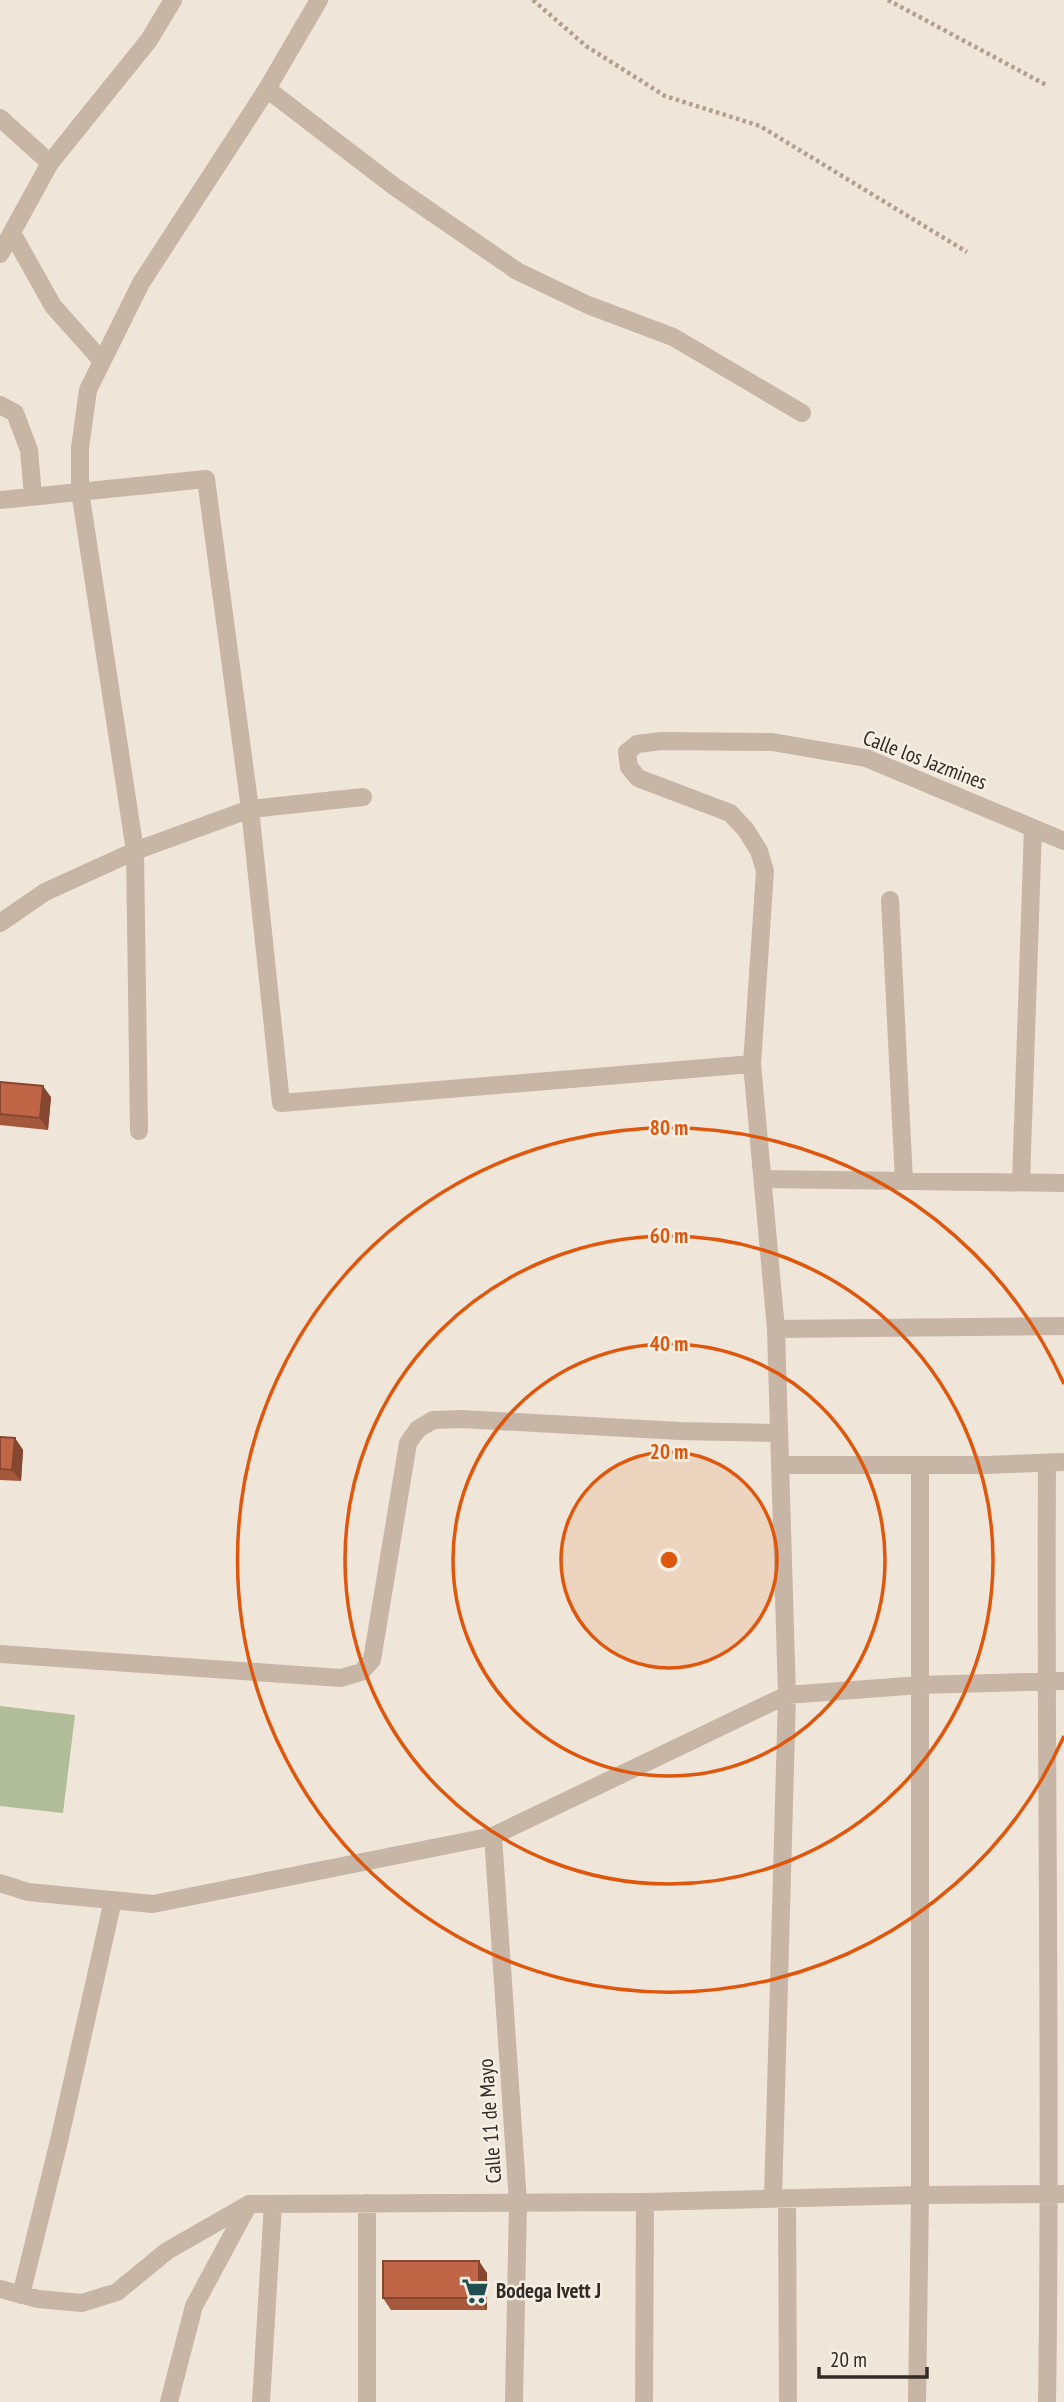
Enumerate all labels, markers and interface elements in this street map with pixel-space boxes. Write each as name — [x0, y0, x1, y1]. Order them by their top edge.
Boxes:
street label: Calle los Jazmines — [859, 724, 991, 796]
text: 80 m — [650, 1114, 688, 1141]
text: 60 m — [650, 1222, 688, 1249]
text: 40 m — [650, 1330, 688, 1357]
text: 20 m — [650, 1438, 688, 1465]
centre of rings — [657, 1548, 681, 1572]
street label: Calle 11 de Mayo — [472, 2058, 507, 2184]
supermarket icon: Bodega Ivett J — [460, 2276, 490, 2306]
place label: Bodega Ivett J — [496, 2277, 601, 2304]
scale bar — [819, 2336, 928, 2380]
text: 20 m — [830, 2346, 867, 2373]

